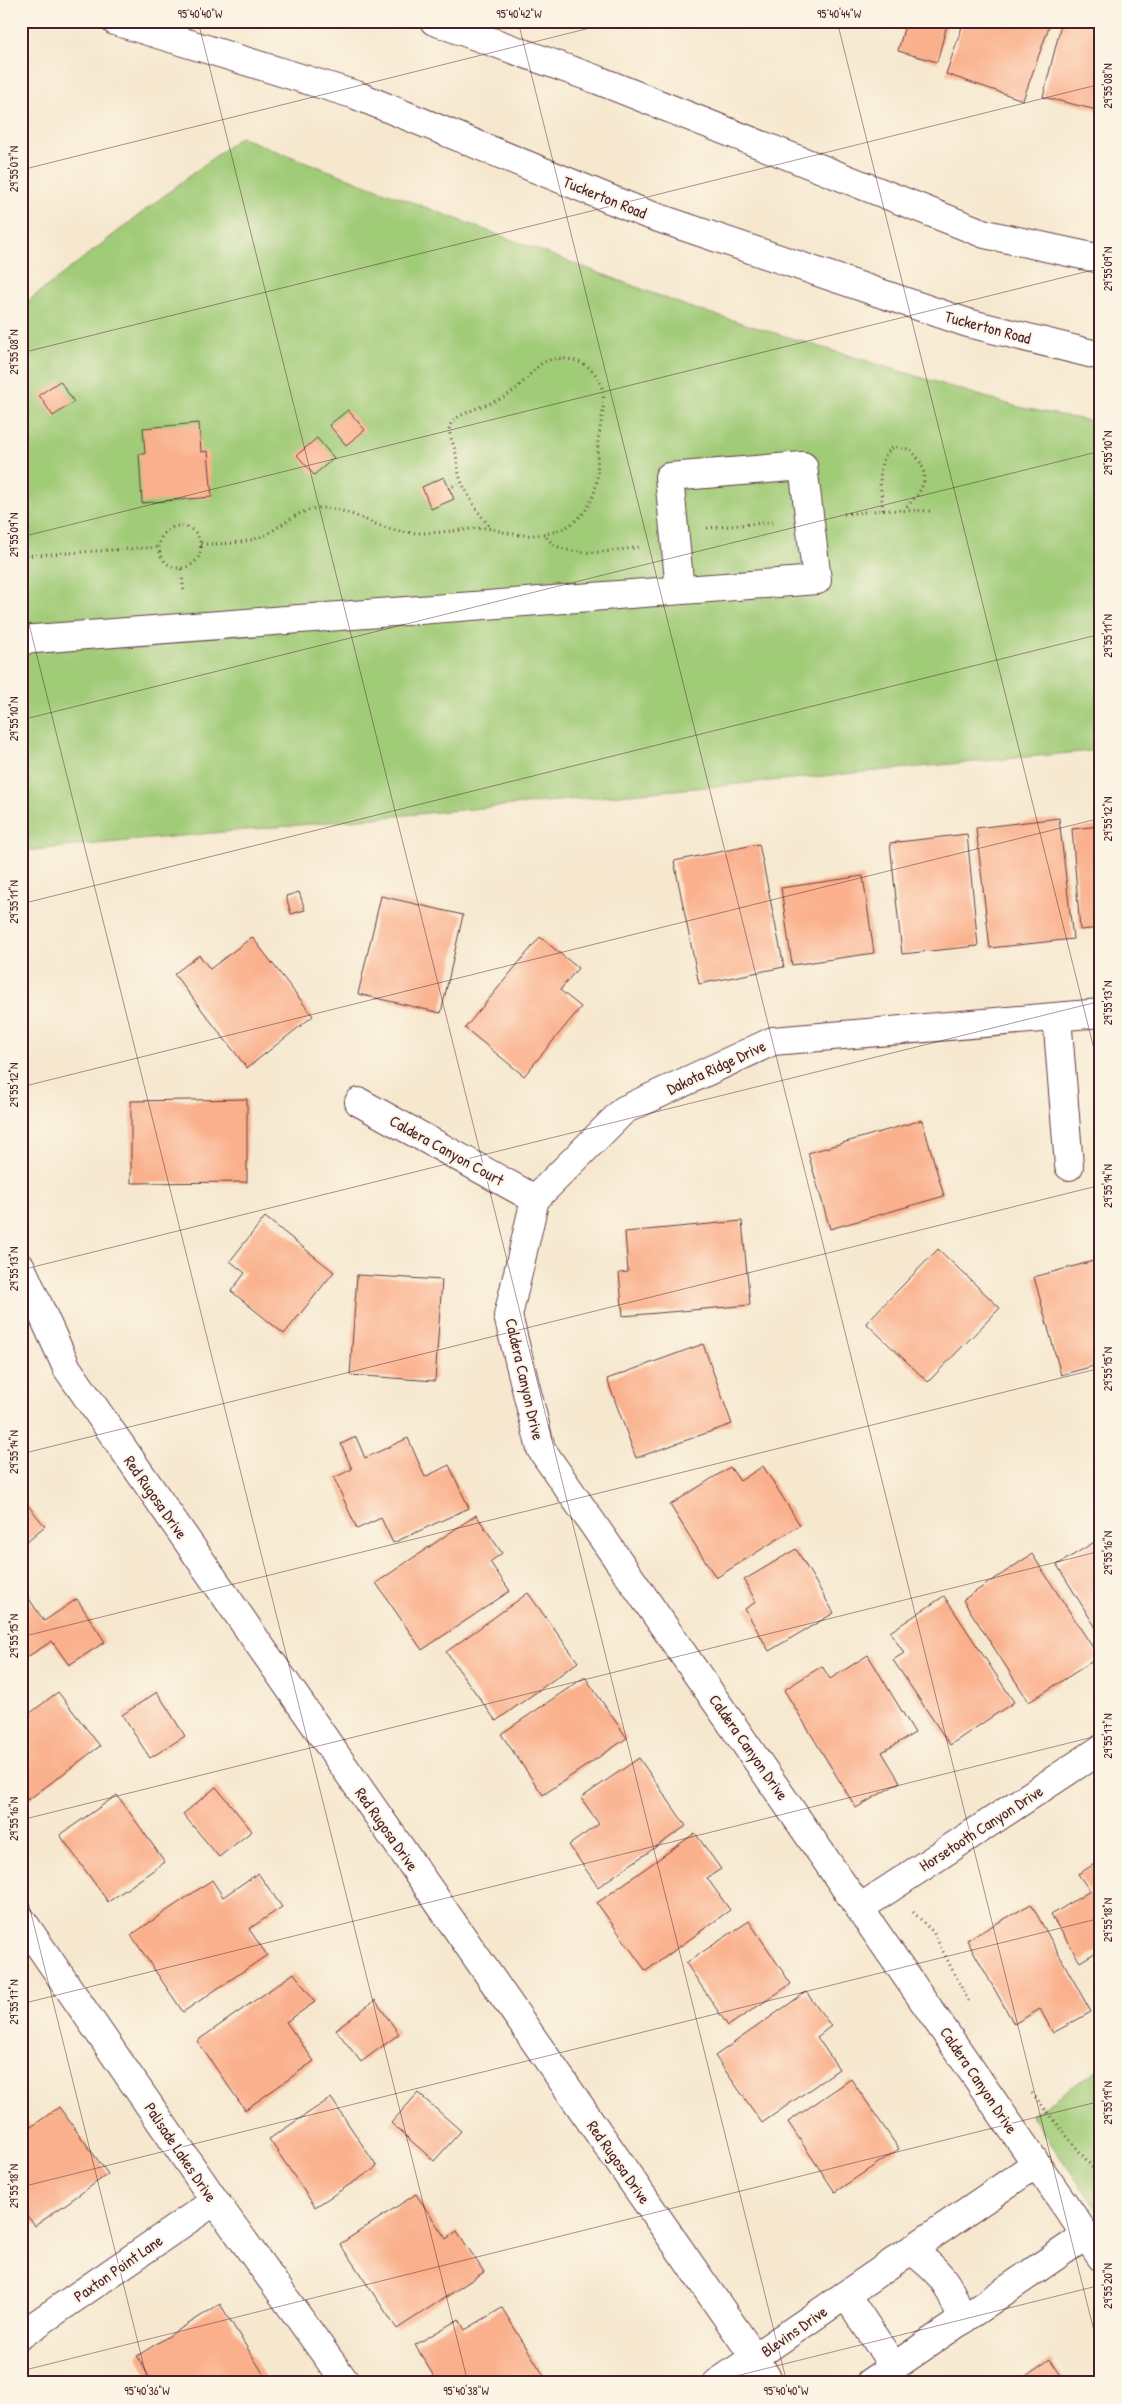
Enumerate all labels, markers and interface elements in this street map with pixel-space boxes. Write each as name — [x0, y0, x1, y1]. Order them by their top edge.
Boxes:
text: 95°40'40"W — [177, 5, 223, 22]
text: 95°40'42"W — [496, 5, 542, 22]
text: 95°40'44"W — [817, 5, 862, 22]
text: 29°55'08"N — [1099, 63, 1116, 109]
text: 29°55'07"N — [5, 146, 22, 192]
street label: Tuckerton Road — [560, 170, 650, 224]
text: 29°55'09"N — [1099, 247, 1116, 291]
street label: Tuckerton Road — [942, 305, 1034, 349]
text: 29°55'08"N — [5, 329, 22, 375]
text: 29°55'10"N — [1099, 431, 1116, 475]
text: 29°55'09"N — [5, 513, 22, 557]
text: 29°55'11"N — [1099, 614, 1116, 658]
text: 29°55'10"N — [5, 697, 22, 741]
text: 29°55'12"N — [1099, 797, 1116, 841]
text: 29°55'11"N — [5, 880, 22, 924]
text: 29°55'13"N — [1099, 981, 1116, 1025]
street label: Dakota Ridge Drive — [663, 1034, 770, 1100]
text: 29°55'12"N — [5, 1063, 22, 1107]
street label: Caldera Canyon Court — [386, 1109, 509, 1191]
text: 29°55'14"N — [1099, 1164, 1116, 1208]
text: 29°55'13"N — [5, 1247, 22, 1291]
street label: Caldera Canyon Drive — [500, 1316, 550, 1443]
text: 29°55'15"N — [1099, 1347, 1116, 1391]
text: 29°55'14"N — [5, 1430, 22, 1474]
street label: Red Rugosa Drive — [119, 1451, 193, 1544]
text: 29°55'16"N — [1099, 1531, 1116, 1575]
text: 29°55'15"N — [5, 1614, 22, 1658]
street label: Caldera Canyon Drive — [704, 1690, 794, 1805]
text: 29°55'17"N — [1099, 1713, 1116, 1759]
street label: Horsetooth Canyon Drive — [915, 1779, 1048, 1876]
street label: Red Rugosa Drive — [350, 1783, 424, 1876]
text: 29°55'16"N — [5, 1797, 22, 1841]
text: 29°55'18"N — [1099, 1898, 1116, 1942]
text: 29°55'17"N — [5, 1979, 22, 2025]
street label: Caldera Canyon Drive — [935, 2022, 1023, 2138]
text: 29°55'19"N — [1099, 2081, 1116, 2125]
street label: Palisade Lakes Drive — [140, 2098, 223, 2207]
street label: Red Rugosa Drive — [582, 2116, 656, 2209]
text: 29°55'18"N — [5, 2164, 22, 2208]
street label: Paxton Point Lane — [69, 2229, 167, 2307]
text: 29°55'20"N — [1099, 2263, 1116, 2309]
street label: Blevins Drive — [757, 2300, 832, 2362]
text: 95°40'36"W — [124, 2382, 170, 2399]
text: 95°40'38"W — [443, 2382, 489, 2399]
text: 95°40'40"W — [763, 2382, 809, 2399]

